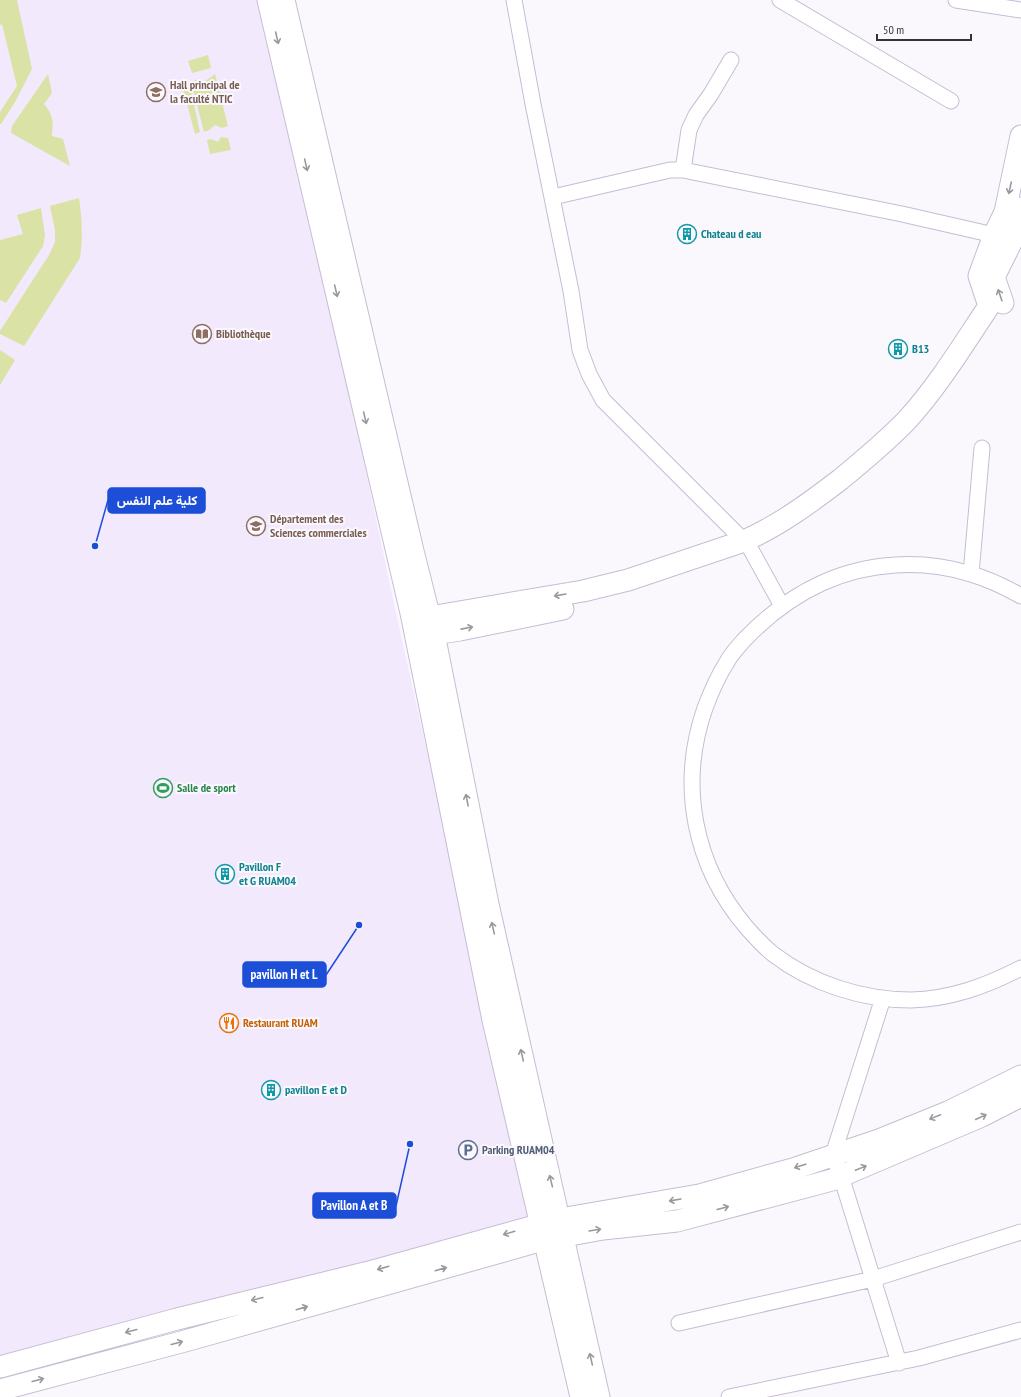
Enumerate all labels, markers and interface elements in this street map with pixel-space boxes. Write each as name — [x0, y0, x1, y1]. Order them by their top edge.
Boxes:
scale bar — [877, 16, 971, 42]
text: 50 m — [883, 22, 904, 37]
one-way arrow — [273, 31, 281, 44]
place label: Hall principal de la faculté NTIC — [170, 77, 240, 106]
school or university icon: Hall principal de la faculté NTIC — [145, 81, 167, 103]
one-way arrow — [303, 158, 311, 171]
one-way arrow — [1006, 181, 1014, 194]
building icon: Chateau d eau — [676, 223, 698, 245]
place label: Chateau d eau — [701, 226, 761, 241]
one-way arrow — [333, 284, 340, 297]
one-way arrow — [996, 290, 1004, 302]
library icon: Bibliothèque — [191, 323, 213, 345]
place label: Bibliothèque — [216, 326, 271, 341]
building icon: B13 — [887, 338, 909, 360]
place label: B13 — [912, 341, 930, 356]
one-way arrow — [362, 411, 370, 424]
callout: كلية علم النفس — [108, 488, 205, 513]
text: كلية علم النفس — [117, 492, 197, 509]
place label: Département des Sciences commerciales — [270, 511, 367, 540]
school or university icon: Département des Sciences commerciales — [245, 515, 267, 537]
one-way arrow — [554, 591, 567, 599]
one-way arrow — [460, 624, 473, 632]
sports icon: Salle de sport — [152, 777, 174, 799]
place label: Salle de sport — [177, 780, 236, 795]
one-way arrow — [463, 794, 471, 807]
place label: Pavillon F et G RUAM04 — [239, 859, 296, 888]
building icon: Pavillon F et G RUAM04 — [214, 863, 236, 885]
one-way arrow — [489, 922, 497, 935]
callout: pavillon H et L — [243, 962, 326, 987]
text: pavillon H et L — [250, 966, 318, 983]
restaurant icon: Restaurant RUAM — [218, 1012, 240, 1034]
place label: Restaurant RUAM — [243, 1015, 318, 1030]
one-way arrow — [517, 1048, 525, 1061]
building icon: pavillon E et D — [260, 1079, 282, 1101]
place label: pavillon E et D — [285, 1082, 348, 1097]
one-way arrow — [975, 1113, 987, 1120]
one-way arrow — [930, 1114, 942, 1121]
parking icon: Parking RUAM04 — [457, 1139, 479, 1161]
place label: Parking RUAM04 — [482, 1142, 555, 1157]
one-way arrow — [794, 1163, 807, 1170]
one-way arrow — [855, 1163, 867, 1171]
one-way arrow — [546, 1175, 554, 1188]
callout: Pavillon A et B — [313, 1193, 396, 1218]
one-way arrow — [668, 1196, 681, 1204]
text: Pavillon A et B — [321, 1197, 387, 1214]
one-way arrow — [717, 1204, 730, 1212]
one-way arrow — [589, 1226, 602, 1234]
one-way arrow — [502, 1230, 515, 1237]
one-way arrow — [377, 1265, 390, 1272]
one-way arrow — [434, 1265, 447, 1272]
one-way arrow — [251, 1296, 264, 1304]
one-way arrow — [295, 1303, 308, 1311]
one-way arrow — [125, 1328, 138, 1336]
one-way arrow — [170, 1338, 183, 1346]
one-way arrow — [586, 1353, 594, 1366]
one-way arrow — [31, 1376, 44, 1383]

